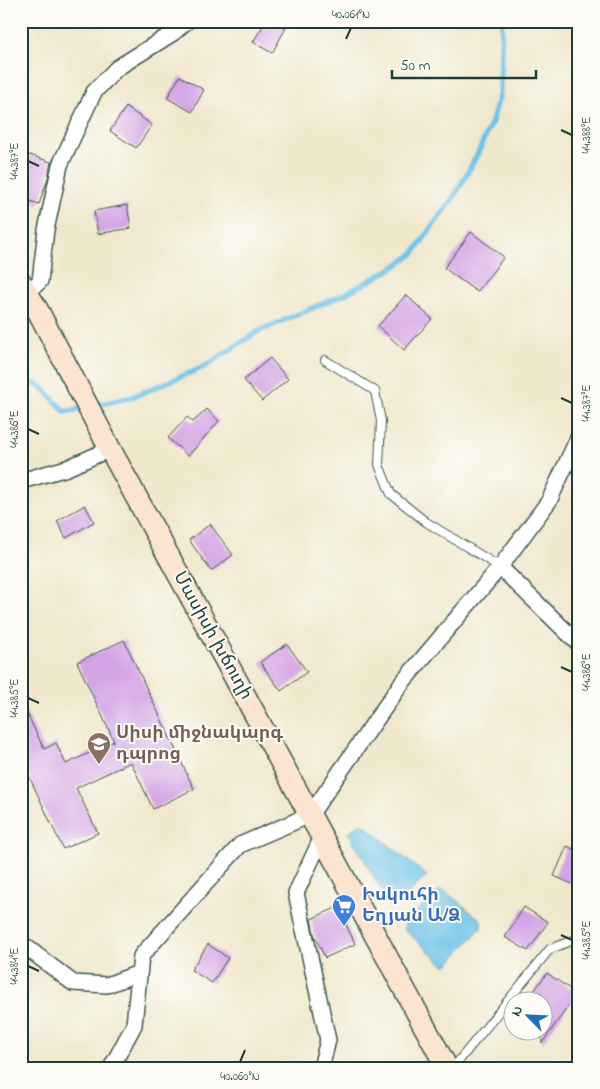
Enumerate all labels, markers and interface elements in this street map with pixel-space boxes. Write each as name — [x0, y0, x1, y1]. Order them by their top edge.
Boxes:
text: 40.061°N — [332, 6, 370, 24]
scale bar — [392, 48, 536, 80]
text: 50 m — [400, 55, 431, 77]
text: 44.388°E — [578, 117, 596, 153]
text: 44.387°E — [6, 142, 24, 180]
text: 44.387°E — [578, 384, 596, 422]
text: 44.386°E — [6, 410, 24, 448]
street label: Մասիսի խճուղի — [166, 567, 258, 705]
text: 44.386°E — [578, 653, 596, 691]
text: 44.385°E — [6, 678, 24, 718]
place label: Սիսի միջնակարգ դպրոց — [116, 721, 283, 768]
school or university icon: Սիսի միջնակարգ դպրոց — [86, 731, 112, 765]
place label: Իսկուհի Եղյան Ա/Ձ — [362, 883, 460, 930]
supermarket icon: Իսկուհի Եղյան Ա/Ձ — [331, 893, 357, 927]
text: 44.385°E — [578, 920, 596, 960]
text: 44.384°E — [6, 947, 24, 985]
north arrow — [502, 992, 552, 1042]
text: N — [506, 1003, 529, 1020]
text: 40.060°N — [220, 1068, 260, 1086]

